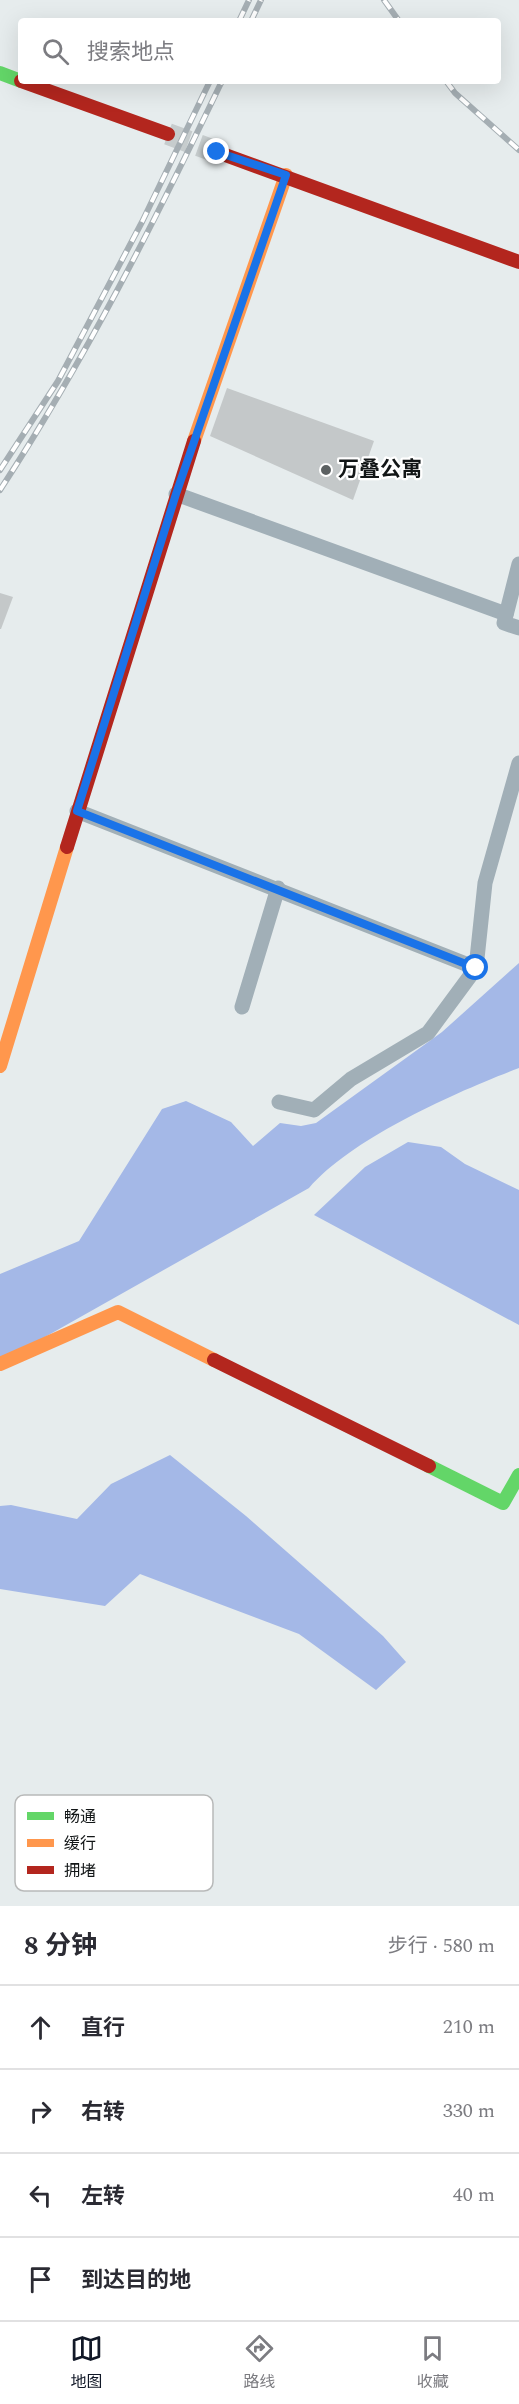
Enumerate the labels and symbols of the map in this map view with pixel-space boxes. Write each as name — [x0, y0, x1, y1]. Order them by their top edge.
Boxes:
route end — [203, 138, 229, 164]
place label: 万叠公寓 — [338, 454, 422, 486]
marker: 万叠公寓 — [319, 463, 333, 477]
route start — [462, 954, 488, 980]
legend — [15, 1795, 213, 1891]
text: 畅通 — [64, 1805, 96, 1829]
text: 缓行 — [64, 1832, 96, 1856]
text: 拥堵 — [64, 1859, 96, 1883]

